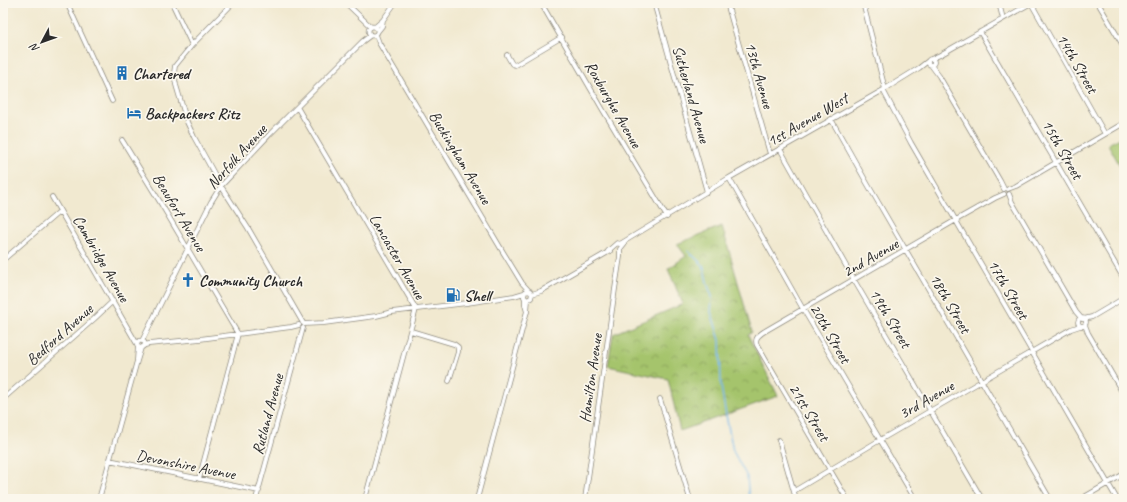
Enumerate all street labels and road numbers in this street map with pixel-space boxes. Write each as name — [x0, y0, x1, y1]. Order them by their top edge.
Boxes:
street label: 14th Street — [1052, 30, 1103, 98]
street label: 13th Avenue — [740, 40, 778, 112]
street label: Sutherland Avenue — [668, 43, 715, 147]
street label: Roxburghe Avenue — [580, 57, 647, 153]
street label: 1st Avenue West — [763, 87, 854, 151]
street label: Buckingham Avenue — [425, 107, 497, 209]
street label: 15th Street — [1037, 116, 1088, 184]
street label: Norfolk Avenue — [202, 119, 272, 193]
street label: Beaufort Avenue — [148, 170, 211, 257]
street label: Lancaster Avenue — [365, 210, 431, 304]
street label: Cambridge Avenue — [68, 211, 135, 307]
street label: 2nd Avenue — [839, 233, 904, 282]
street label: 17th Street — [983, 256, 1034, 324]
street label: 18th Street — [925, 270, 976, 338]
street label: 19th Street — [865, 285, 916, 353]
street label: Bedford Avenue — [22, 298, 98, 370]
street label: 20th Street — [805, 300, 856, 368]
street label: Hamilton Avenue — [575, 331, 607, 424]
street label: Rutland Avenue — [248, 370, 289, 457]
street label: 3rd Avenue — [896, 375, 959, 424]
street label: 21st Street — [784, 380, 835, 446]
street label: Devonshire Avenue — [135, 446, 239, 485]

